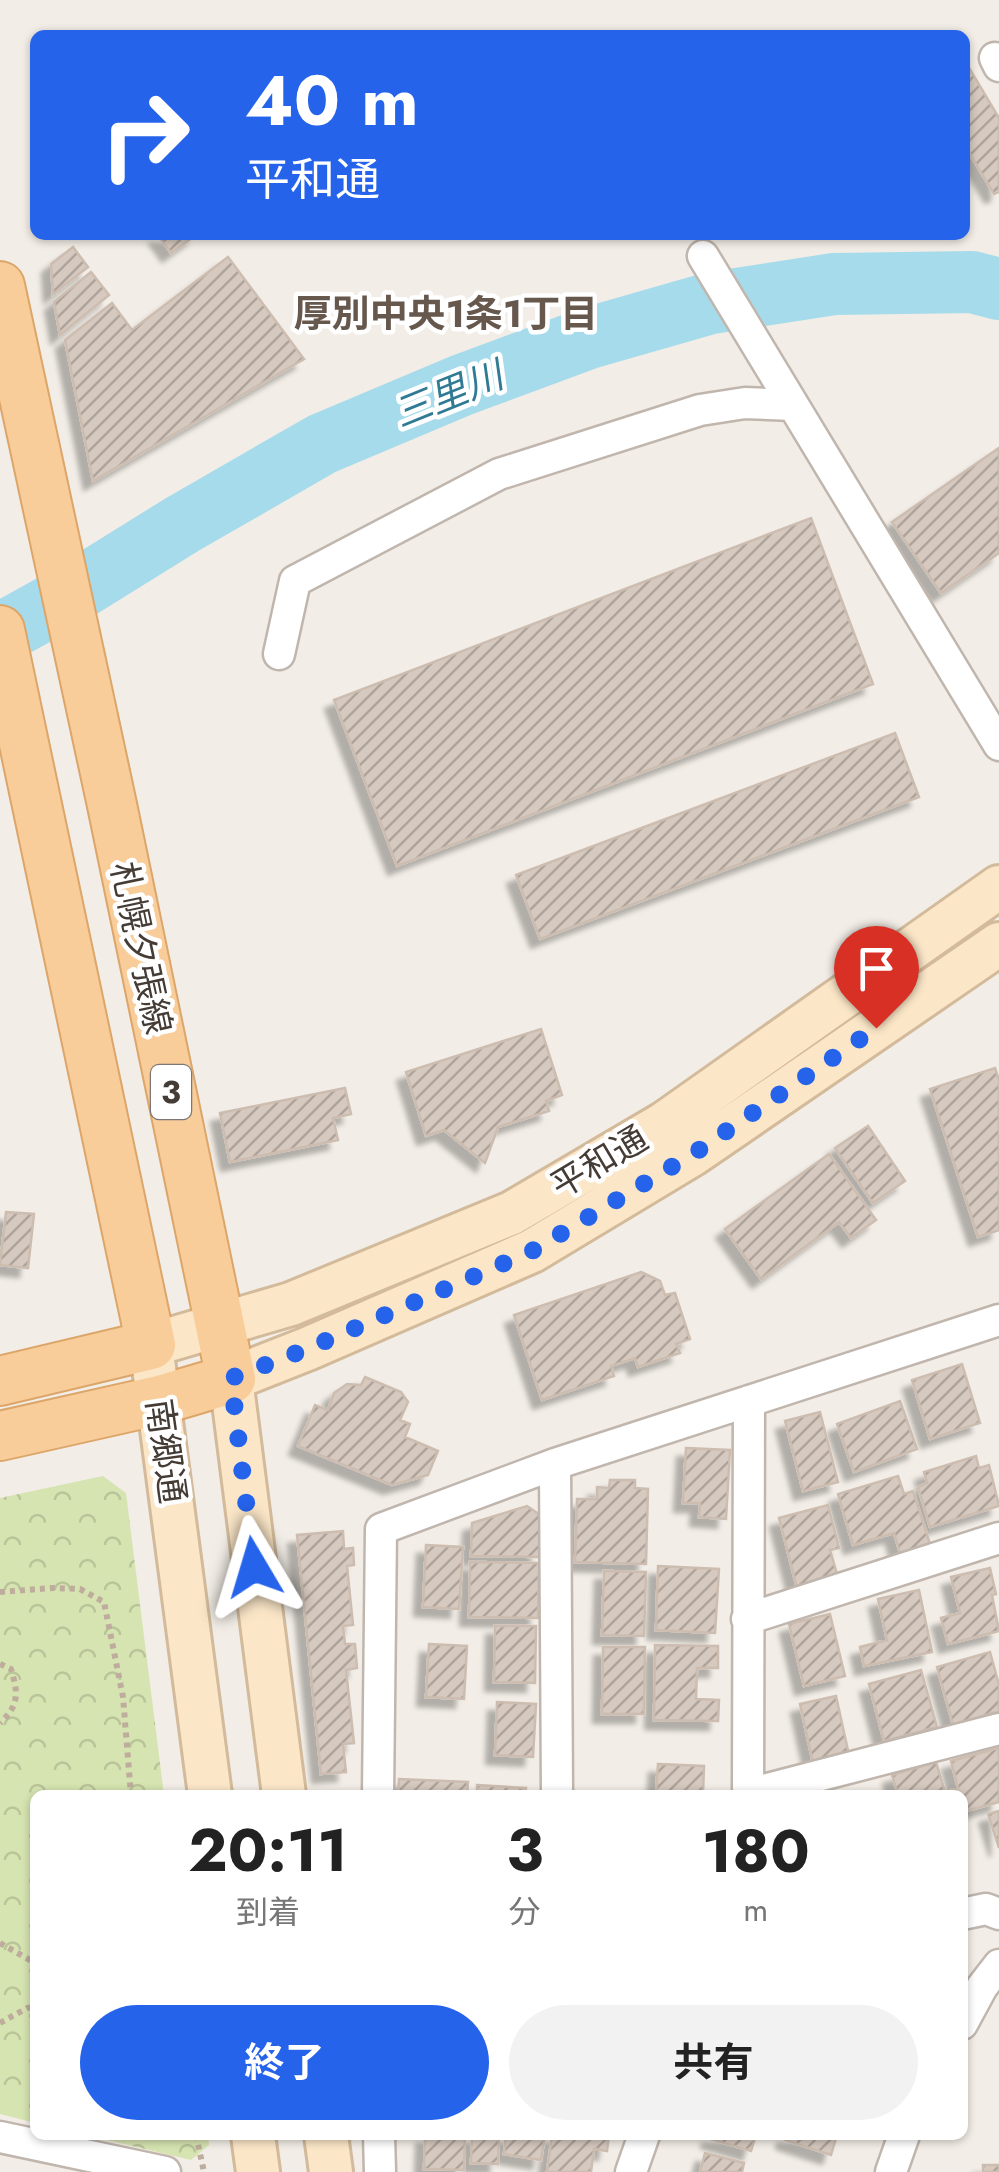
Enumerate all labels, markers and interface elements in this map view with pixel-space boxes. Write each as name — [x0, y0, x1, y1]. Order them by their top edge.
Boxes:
text: 40 m — [245, 50, 419, 151]
icon: right — [80, 70, 210, 200]
text: 平和通 — [245, 147, 380, 212]
district label: 厚別中央1条1丁目 — [294, 286, 598, 341]
water label: 三里川 — [385, 346, 515, 441]
street label: 札幌夕張線 — [98, 857, 184, 1039]
pin — [834, 926, 919, 1029]
icon: arrive — [849, 941, 904, 996]
road number: 3 — [151, 1065, 191, 1119]
street label: 平和通 — [541, 1114, 657, 1210]
street label: 南郷通 — [134, 1396, 198, 1506]
position arrow — [202, 1515, 306, 1619]
text: 20:11 — [188, 1807, 348, 1894]
text: 3 — [506, 1807, 543, 1894]
text: 180 — [702, 1808, 810, 1895]
text: m — [743, 1887, 768, 1933]
text: 到着 — [236, 1889, 300, 1935]
text: 分 — [509, 1889, 541, 1935]
button: 終了 — [80, 2005, 489, 2120]
button: 共有 — [509, 2005, 918, 2120]

